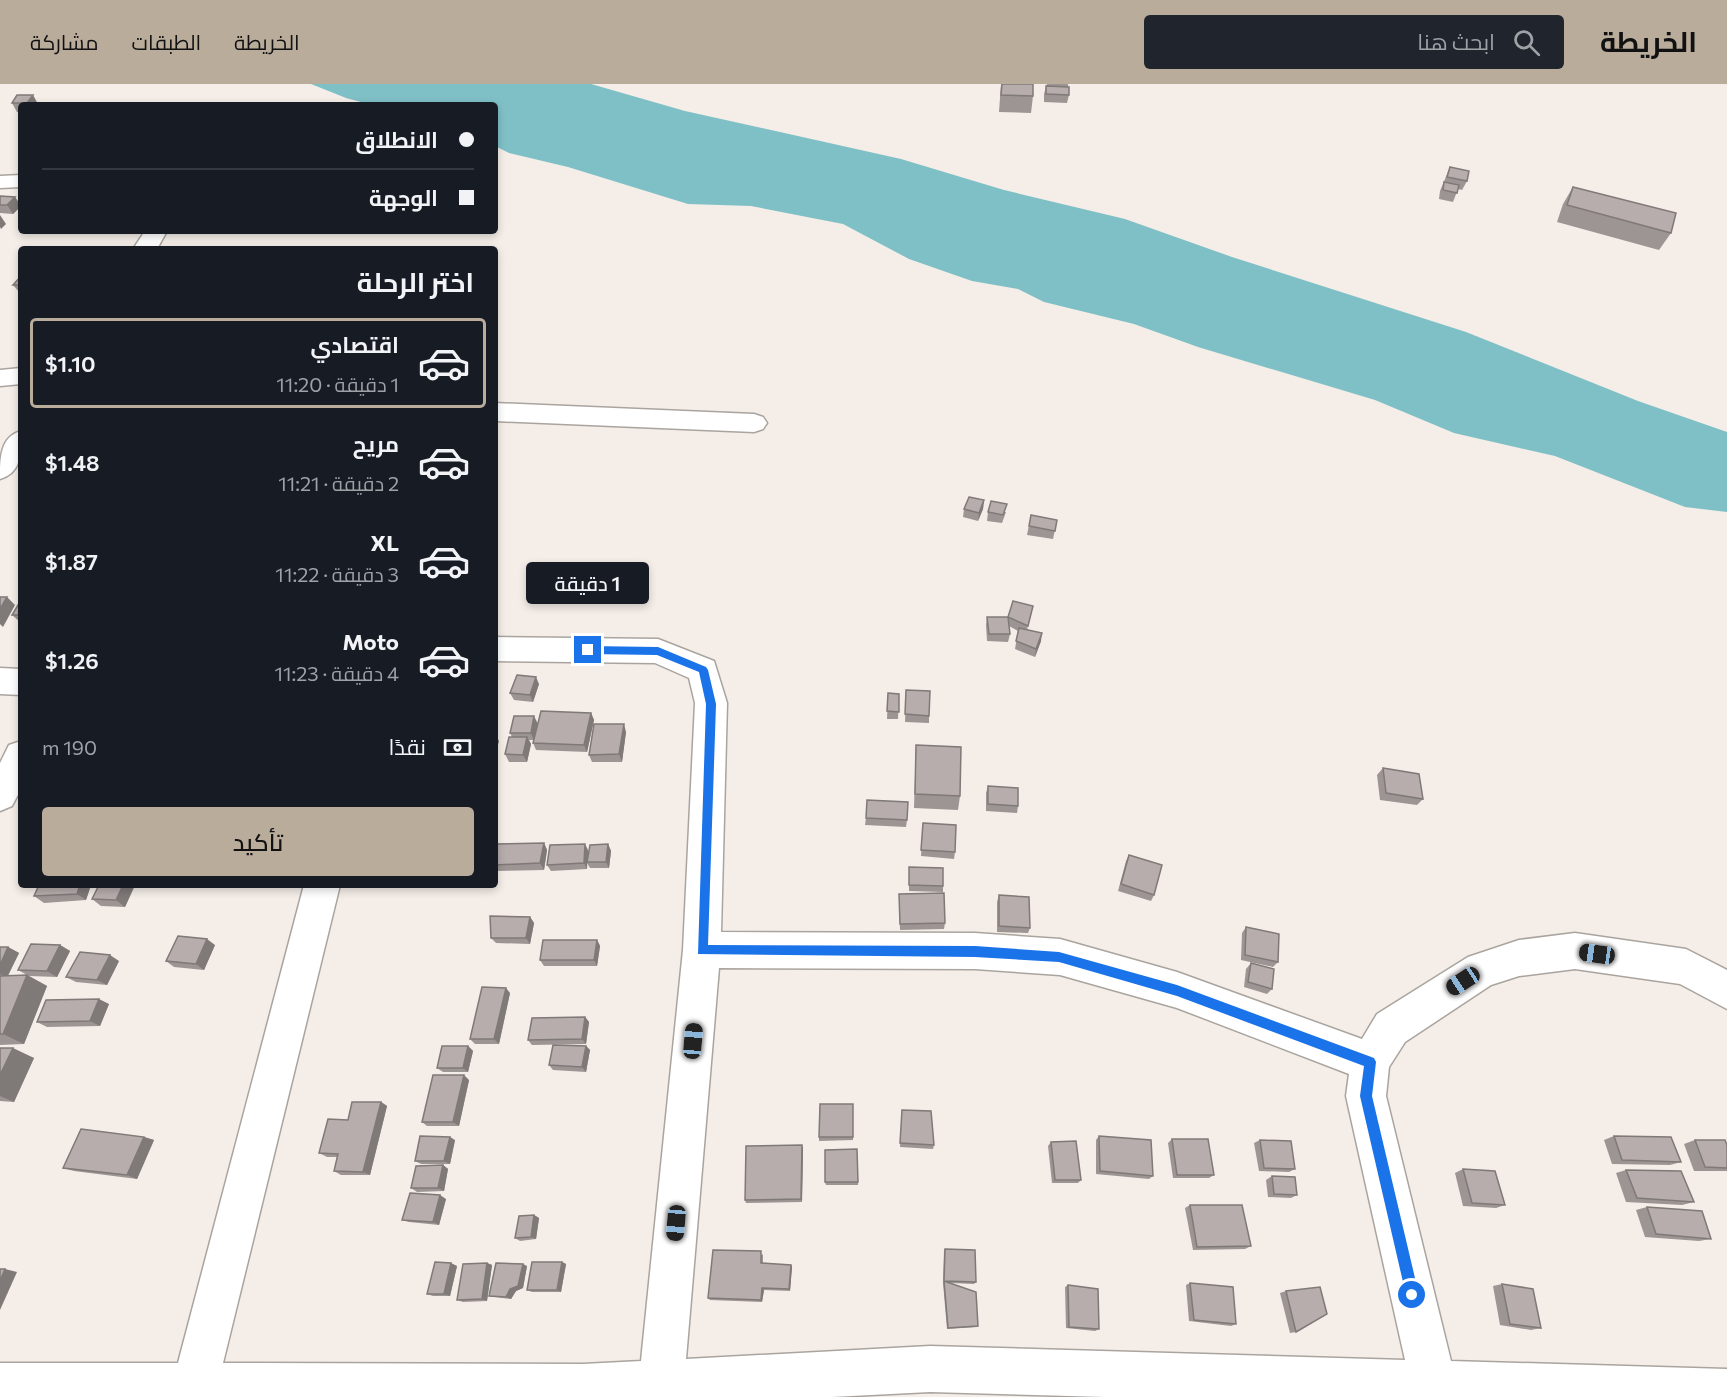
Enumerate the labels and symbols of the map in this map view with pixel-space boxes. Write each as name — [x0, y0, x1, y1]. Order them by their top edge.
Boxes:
callout: 1 دقيقة — [526, 563, 650, 605]
route end — [574, 636, 601, 663]
car — [1578, 943, 1616, 965]
car — [1443, 964, 1483, 998]
car — [682, 1022, 704, 1060]
car — [665, 1204, 687, 1242]
route start — [1398, 1281, 1425, 1308]

